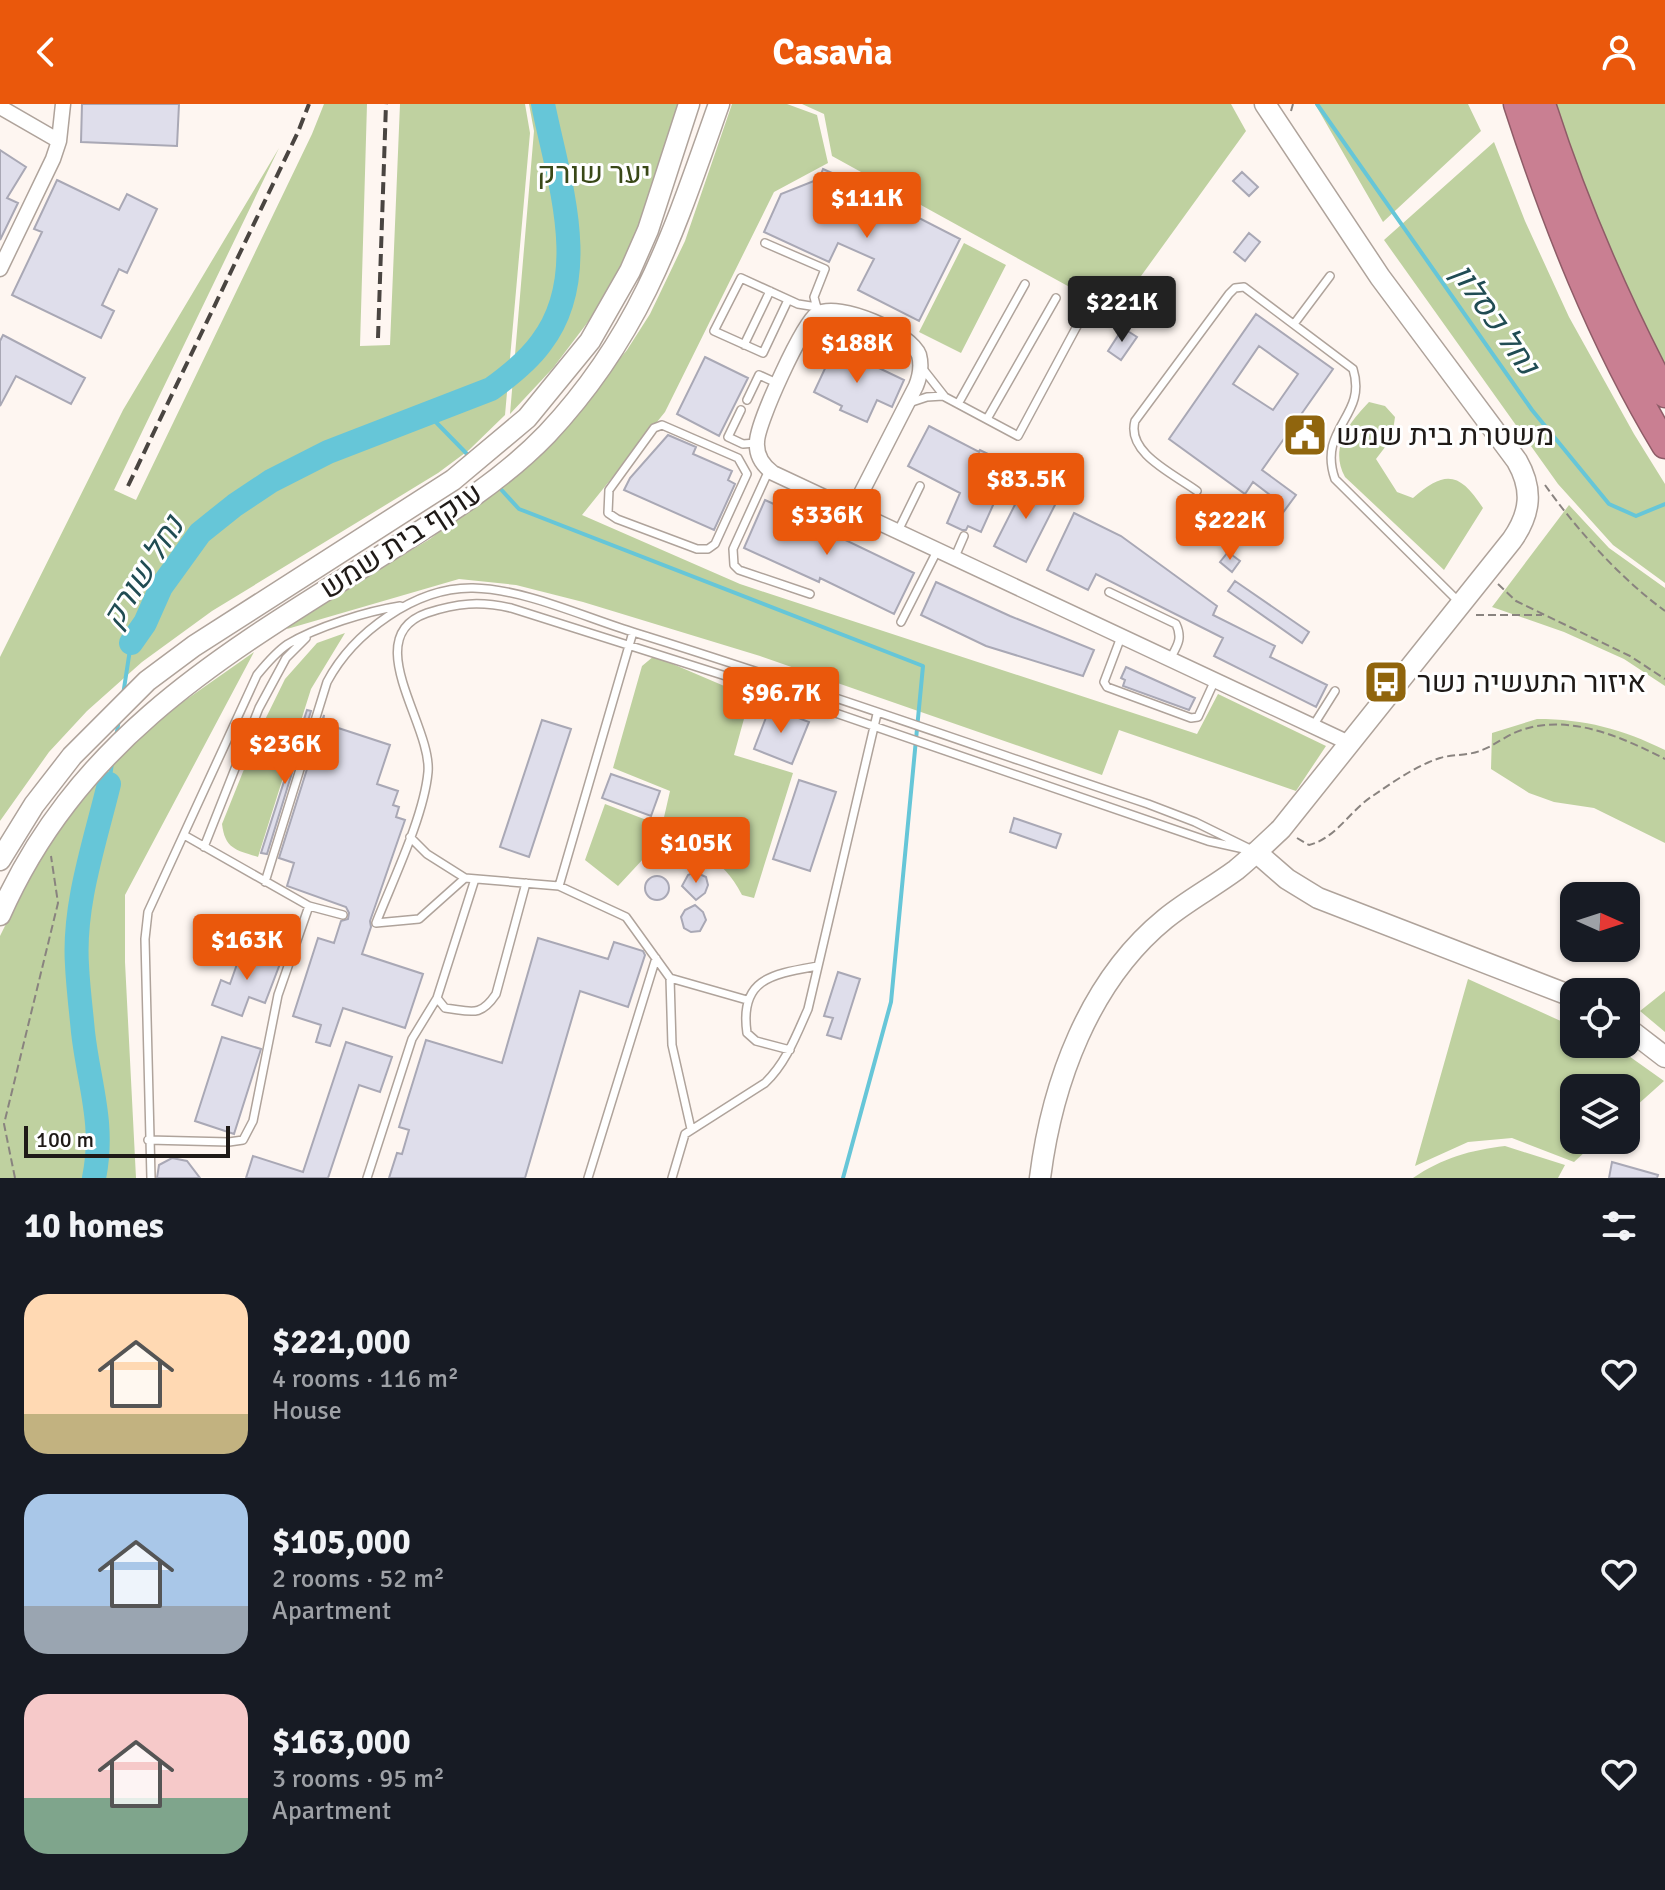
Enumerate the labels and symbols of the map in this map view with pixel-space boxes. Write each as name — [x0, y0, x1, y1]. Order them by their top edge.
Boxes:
park label: יער שורק — [537, 155, 651, 192]
pin: $111K — [811, 172, 923, 240]
water label: נחל כסלון — [1443, 256, 1549, 384]
pin: $221K — [1066, 276, 1178, 344]
pin: $188K — [801, 317, 913, 385]
public building icon: משטרת בית שמש — [1281, 411, 1329, 459]
place label: משטרת בית שמש — [1336, 417, 1554, 454]
pin: $83.5K — [961, 453, 1091, 521]
street label: עוקף בית שמש — [313, 475, 489, 607]
pin: $336K — [771, 489, 883, 557]
pin: $222K — [1174, 494, 1286, 562]
water label: נחל שורק — [93, 507, 194, 635]
bus stop icon: איזור התעשיה נשר — [1362, 658, 1410, 706]
place label: איזור התעשיה נשר — [1417, 664, 1646, 701]
pin: $96.7K — [716, 667, 846, 735]
pin: $236K — [229, 718, 341, 786]
pin: $105K — [640, 817, 752, 885]
north arrow — [1560, 882, 1640, 962]
pin: $163K — [191, 914, 303, 982]
scale bar — [24, 1122, 230, 1158]

